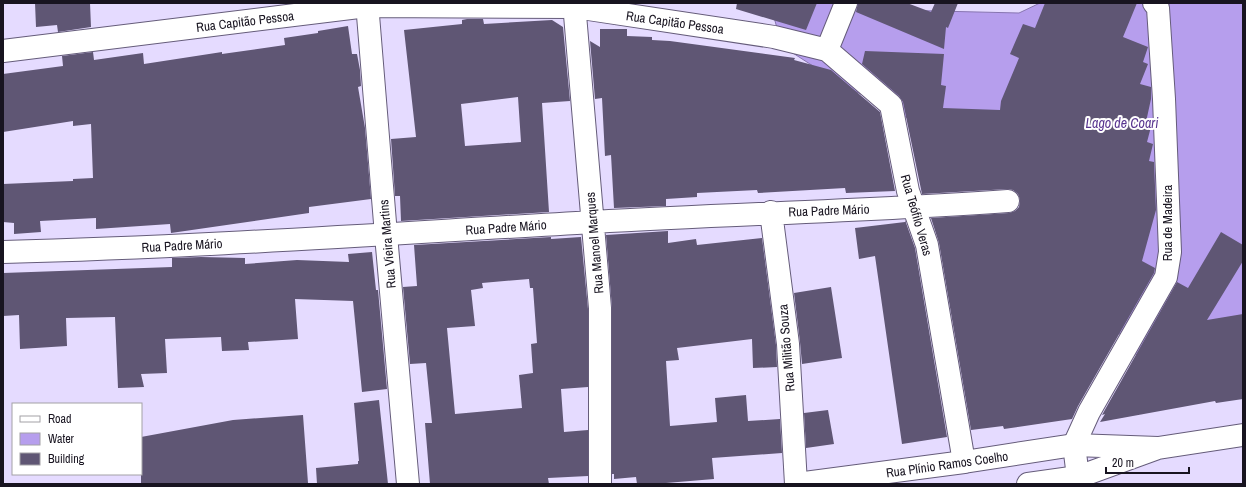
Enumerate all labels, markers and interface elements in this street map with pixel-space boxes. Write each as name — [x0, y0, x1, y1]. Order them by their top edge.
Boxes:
street label: Rua Capitão Pessoa — [195, 7, 295, 36]
street label: Rua Capitão Pessoa — [625, 7, 725, 38]
water label: Lago de Coari — [1086, 114, 1159, 132]
street label: Rua Teófilo Veras — [897, 172, 936, 258]
street label: Rua de Madeira — [1159, 185, 1176, 261]
street label: Rua Manoel Marques — [582, 191, 607, 294]
street label: Rua Vieira Martins — [375, 199, 400, 289]
street label: Rua Padre Mário — [788, 201, 870, 220]
street label: Rua Padre Mário — [465, 216, 547, 239]
street label: Rua Padre Mário — [141, 235, 223, 256]
street label: Rua Militão Souza — [774, 303, 799, 392]
legend — [12, 403, 142, 475]
text: Road — [48, 411, 72, 427]
text: Water — [48, 431, 75, 447]
street label: Rua Plínio Ramos Coelho — [885, 447, 1009, 481]
scale bar — [1106, 449, 1189, 475]
text: Building — [48, 451, 85, 467]
text: 20 m — [1112, 455, 1134, 471]

